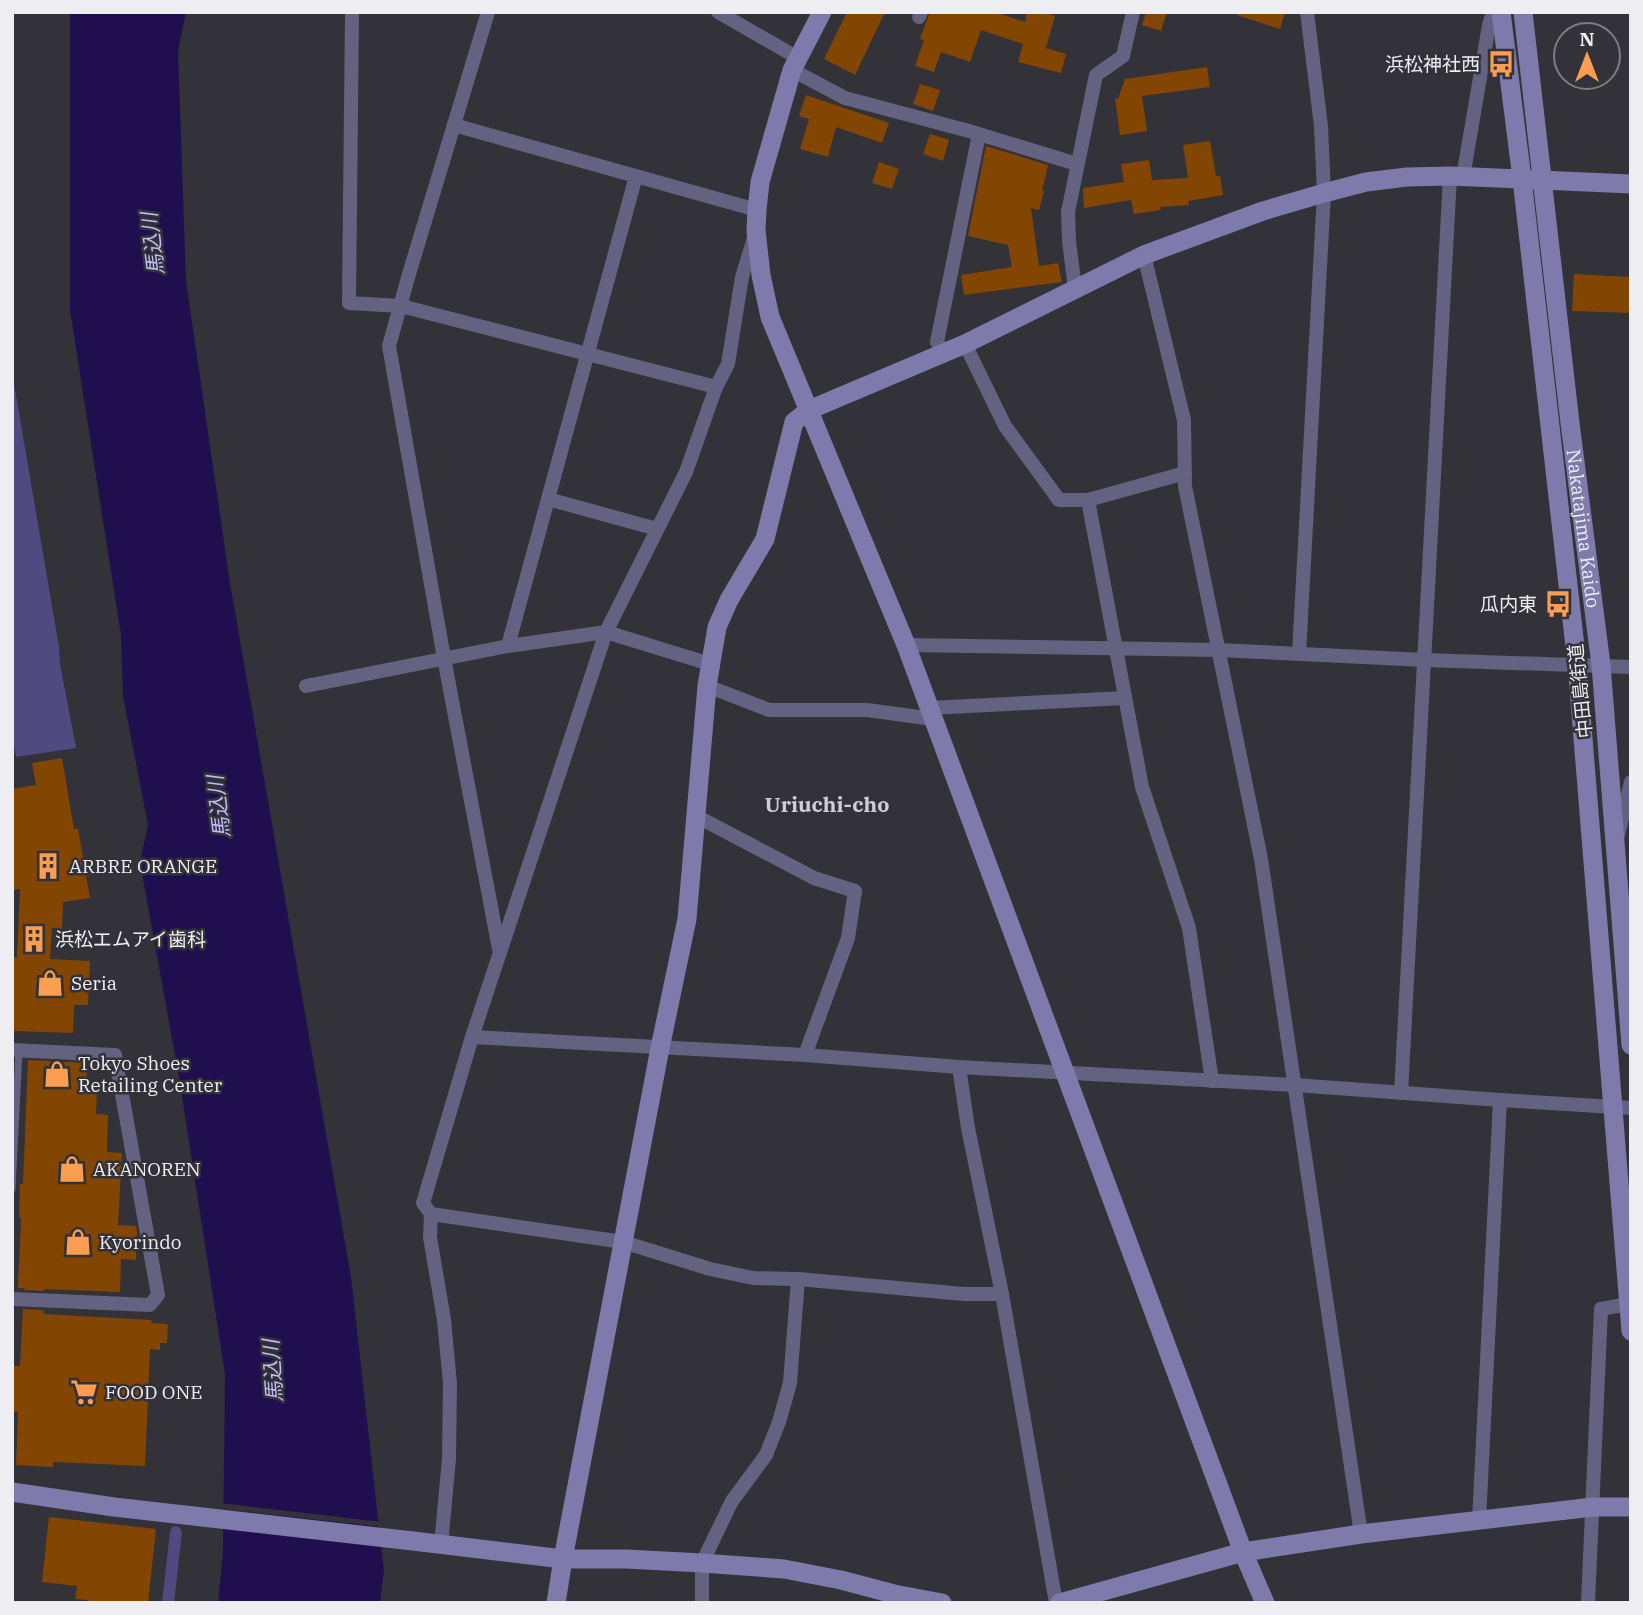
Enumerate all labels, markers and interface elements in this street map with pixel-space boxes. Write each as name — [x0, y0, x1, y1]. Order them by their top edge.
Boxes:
north arrow — [1552, 21, 1622, 91]
text: N — [1579, 27, 1595, 51]
bus stop icon: 浜松神社西 — [1486, 49, 1516, 79]
place label: 浜松神社西 — [1385, 52, 1480, 76]
water label: 馬込川 — [134, 209, 170, 277]
street label: Nakatajima Kaido — [1561, 448, 1606, 609]
bus stop icon: 瓜内東 — [1543, 589, 1573, 619]
place label: 瓜内東 — [1480, 592, 1537, 616]
street label: 中田島街道 — [1563, 642, 1597, 740]
water label: 馬込川 — [200, 772, 236, 840]
district label: Uriuchi-cho — [765, 790, 889, 818]
building icon: ARBRE ORANGE — [33, 851, 63, 881]
place label: ARBRE ORANGE — [69, 854, 217, 878]
building icon: 浜松エムアイ歯科 — [19, 924, 49, 954]
place label: 浜松エムアイ歯科 — [55, 927, 206, 951]
shop icon: Seria — [35, 968, 65, 998]
place label: Seria — [71, 971, 117, 995]
place label: Tokyo Shoes Retailing Center — [78, 1051, 223, 1097]
shop icon: Tokyo Shoes Retailing Center — [42, 1059, 72, 1089]
shop icon: AKANOREN — [57, 1154, 87, 1184]
place label: AKANOREN — [93, 1157, 201, 1181]
shop icon: Kyorindo — [63, 1227, 93, 1257]
place label: Kyorindo — [99, 1230, 182, 1254]
water label: 馬込川 — [256, 1337, 288, 1403]
supermarket icon: FOOD ONE — [69, 1377, 99, 1407]
place label: FOOD ONE — [105, 1380, 202, 1404]

